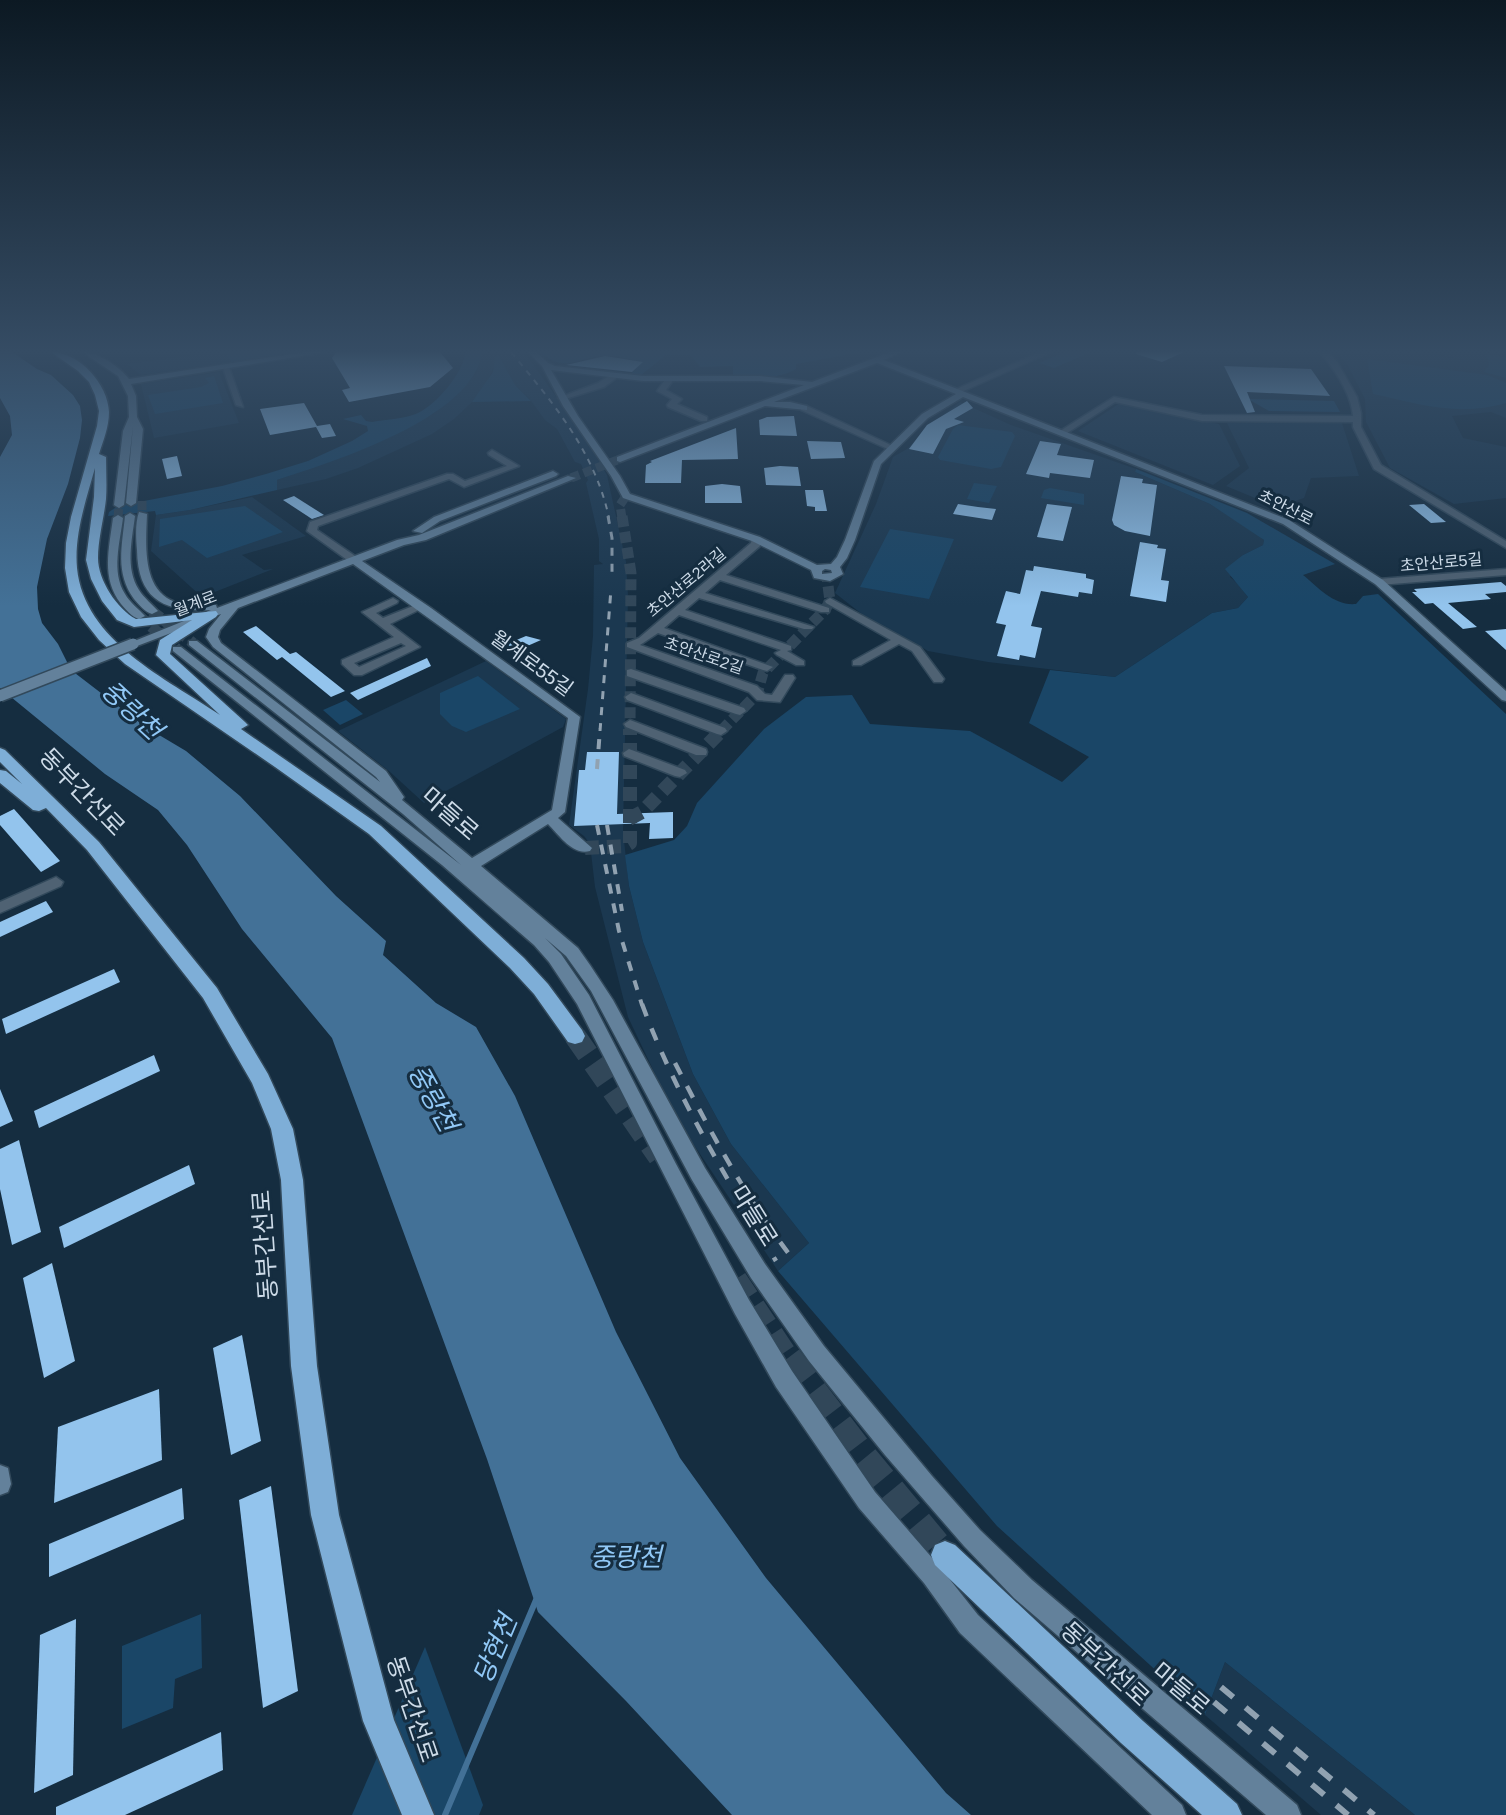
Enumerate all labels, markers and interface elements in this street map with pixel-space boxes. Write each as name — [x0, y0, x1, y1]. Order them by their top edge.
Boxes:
street label: 초안산로 — [1256, 487, 1316, 529]
street label: 초안산로2라길 — [644, 545, 729, 620]
street label: 초안산로5길 — [1399, 550, 1483, 575]
street label: 월계로 — [172, 588, 219, 619]
street label: 월계로55길 — [487, 626, 577, 700]
street label: 초안산로2길 — [662, 634, 746, 677]
water label: 중랑천 — [96, 675, 171, 748]
street label: 동부간선로 — [34, 743, 130, 841]
street label: 마들로 — [416, 782, 484, 846]
water label: 중랑천 — [402, 1059, 465, 1139]
street label: 마들로 — [725, 1180, 783, 1251]
street label: 동부간선로 — [247, 1189, 282, 1301]
water label: 중랑천 — [590, 1542, 665, 1572]
water label: 당현천 — [467, 1607, 524, 1688]
street label: 동부간선로 — [1056, 1616, 1155, 1711]
street label: 동부간선로 — [382, 1652, 443, 1765]
street label: 마들로 — [1147, 1657, 1215, 1720]

